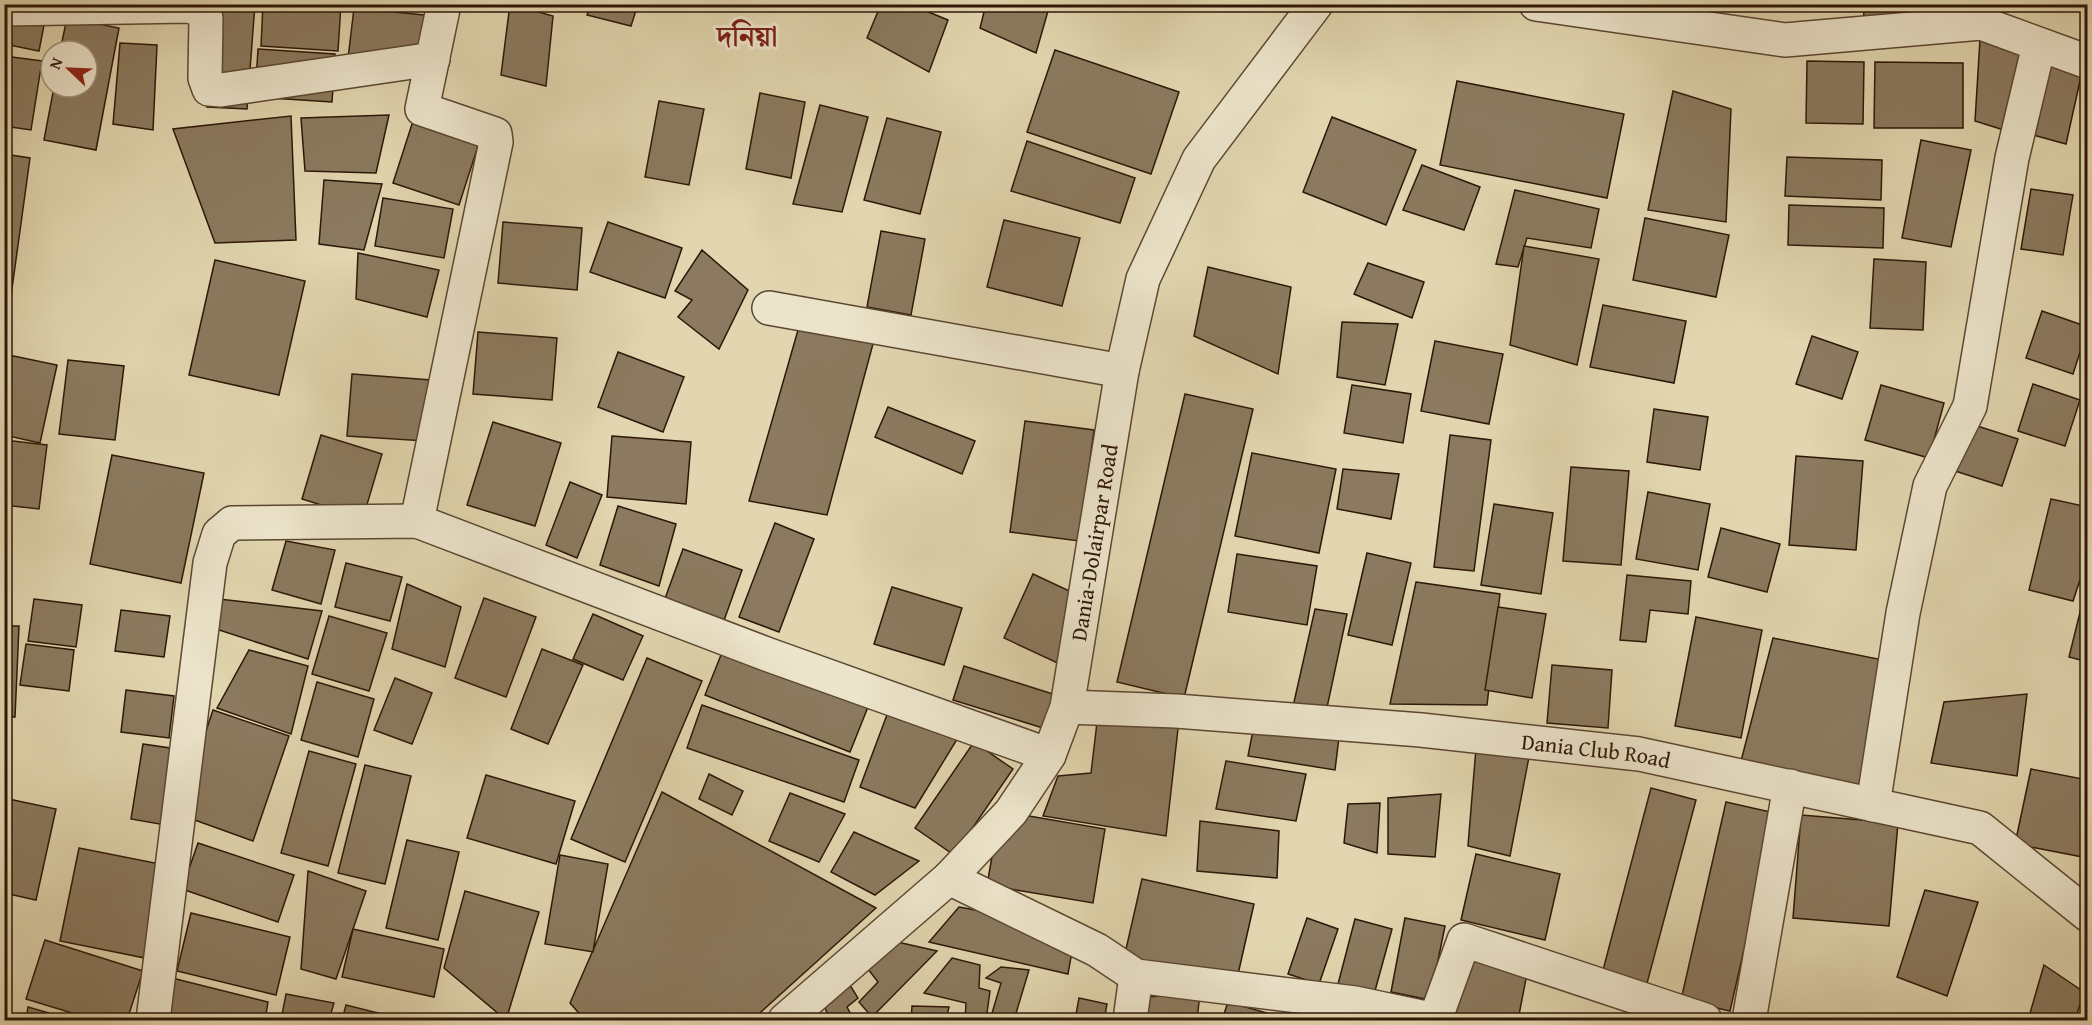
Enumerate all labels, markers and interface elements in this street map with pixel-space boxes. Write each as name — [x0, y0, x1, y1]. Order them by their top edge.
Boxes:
district label: দনিয়া — [716, 15, 777, 56]
north arrow — [39, 39, 99, 99]
text: N — [42, 53, 68, 73]
street label: Dania-Dolairpar Road — [1062, 441, 1126, 643]
street label: Dania Club Road — [1520, 725, 1674, 776]

